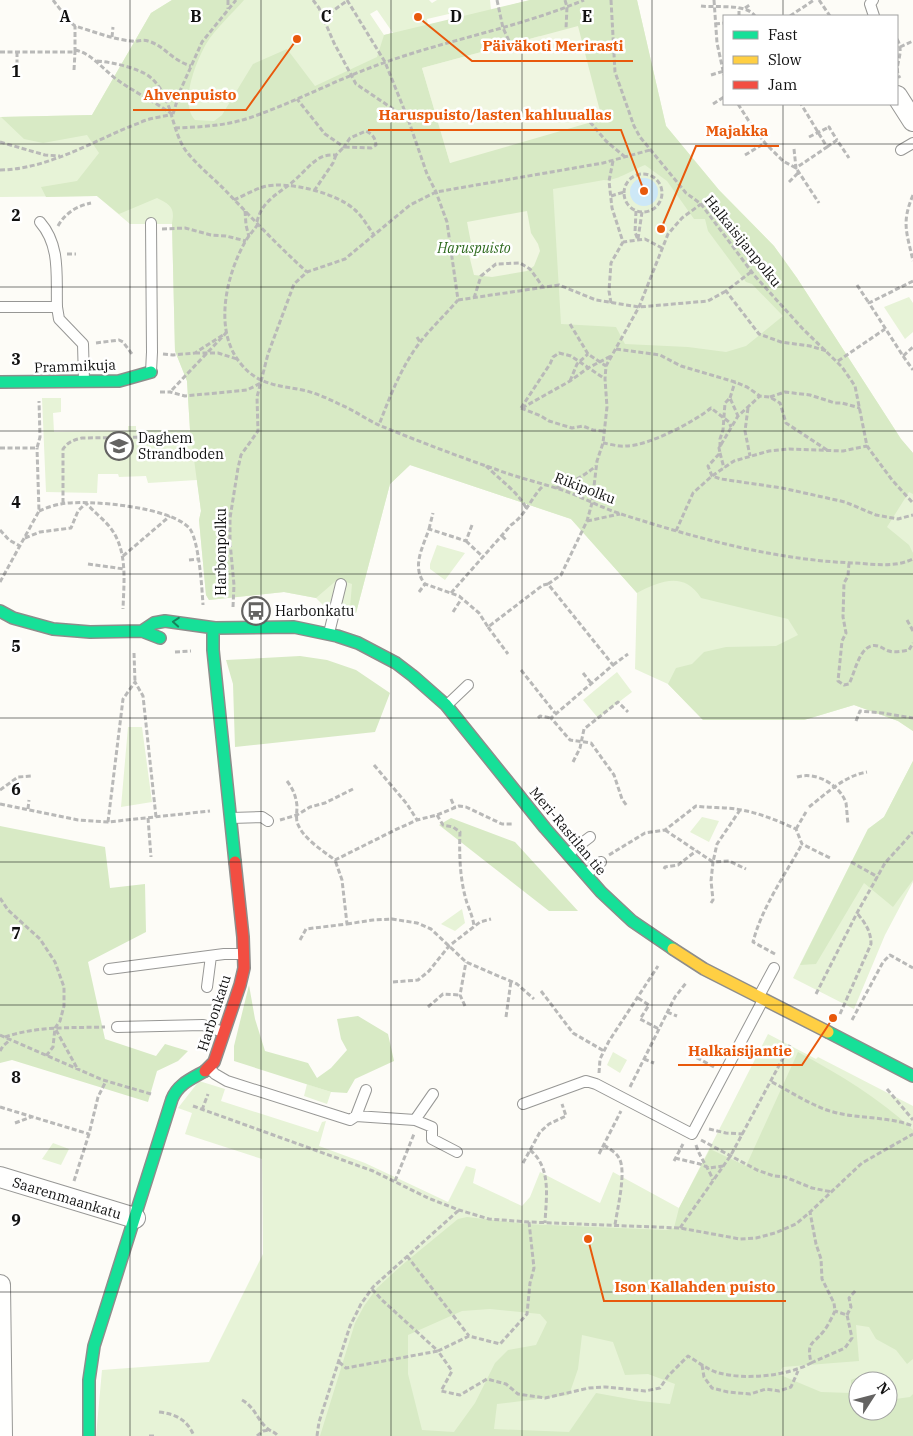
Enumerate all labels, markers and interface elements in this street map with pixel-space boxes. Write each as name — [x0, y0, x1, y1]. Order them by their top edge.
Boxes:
text: A — [59, 6, 71, 26]
text: B — [190, 6, 202, 26]
text: C — [321, 6, 331, 26]
text: D — [450, 6, 462, 26]
text: E — [582, 6, 592, 26]
legend — [723, 15, 898, 105]
text: Fast — [768, 25, 798, 44]
callout: Päiväkoti Merirasti — [472, 31, 633, 61]
text: Päiväkoti Merirasti — [483, 36, 624, 55]
text: Slow — [768, 50, 802, 69]
text: 1 — [11, 61, 21, 81]
text: Jam — [768, 75, 797, 94]
callout: Ahvenpuisto — [133, 80, 246, 110]
text: Ahvenpuisto — [144, 85, 237, 104]
callout: Haruspuisto/lasten kahluuallas — [368, 100, 621, 130]
text: Haruspuisto/lasten kahluuallas — [378, 105, 612, 124]
callout: Majakka — [696, 116, 779, 146]
text: Majakka — [706, 121, 769, 140]
street label: Halkaisijanpolku — [701, 192, 786, 291]
text: 2 — [11, 205, 21, 225]
park label: Haruspuisto — [436, 239, 511, 257]
text: 3 — [11, 349, 21, 369]
street label: Prammikuja — [34, 356, 117, 376]
place label: Daghem Strandboden — [138, 429, 224, 463]
school or university icon: Daghem Strandboden — [104, 431, 134, 461]
street label: Rikipolku — [552, 468, 618, 508]
text: 4 — [11, 492, 21, 512]
street label: Harbonpolku — [212, 508, 230, 596]
bus stop icon: Harbonkatu — [241, 596, 271, 626]
place label: Harbonkatu — [275, 602, 355, 620]
one-way arrow — [172, 617, 180, 628]
text: 5 — [11, 636, 21, 656]
text: 6 — [11, 779, 21, 799]
street label: Meri-Rastilan tie — [526, 783, 610, 879]
text: 7 — [11, 923, 21, 943]
street label: Harbonkatu — [193, 972, 235, 1054]
callout: Halkaisijantie — [678, 1035, 802, 1065]
text: Halkaisijantie — [688, 1041, 792, 1060]
text: 8 — [11, 1067, 21, 1087]
street label: Saarenmaankatu — [10, 1173, 124, 1223]
text: 9 — [11, 1210, 21, 1230]
callout: Ison Kallahden puisto — [604, 1271, 786, 1301]
text: Ison Kallahden puisto — [614, 1277, 776, 1296]
north arrow — [848, 1371, 898, 1421]
text: N — [873, 1379, 894, 1398]

